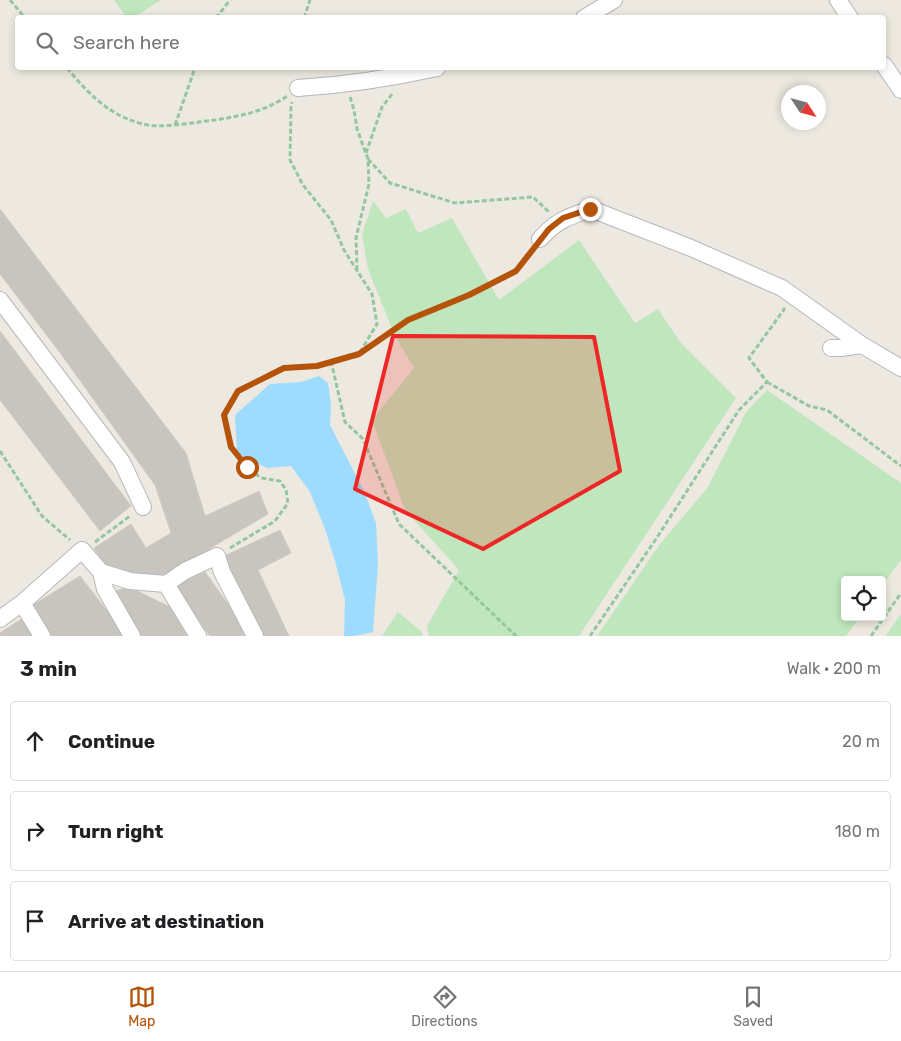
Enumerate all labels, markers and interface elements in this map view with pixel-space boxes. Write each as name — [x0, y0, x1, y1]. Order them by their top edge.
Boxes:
search box — [15, 15, 886, 70]
icon: search — [33, 29, 61, 57]
text: Search here — [73, 31, 180, 54]
north arrow — [781, 85, 826, 130]
route end — [579, 198, 602, 221]
route start — [236, 456, 259, 479]
map controls — [841, 576, 886, 621]
button: locate — [841, 576, 886, 621]
text: 3 min — [20, 656, 77, 681]
text: Walk · 200 m — [787, 659, 881, 678]
icon: ahead — [21, 727, 49, 755]
text: Continue — [68, 730, 155, 753]
text: 20 m — [842, 732, 880, 751]
icon: right — [21, 817, 49, 845]
text: Turn right — [68, 820, 163, 843]
text: 180 m — [835, 822, 880, 841]
icon: arrive — [21, 907, 49, 935]
text: Arrive at destination — [68, 910, 264, 933]
tab: Map — [128, 983, 156, 1030]
tab: Directions — [411, 983, 478, 1030]
tab: Saved — [733, 983, 773, 1030]

